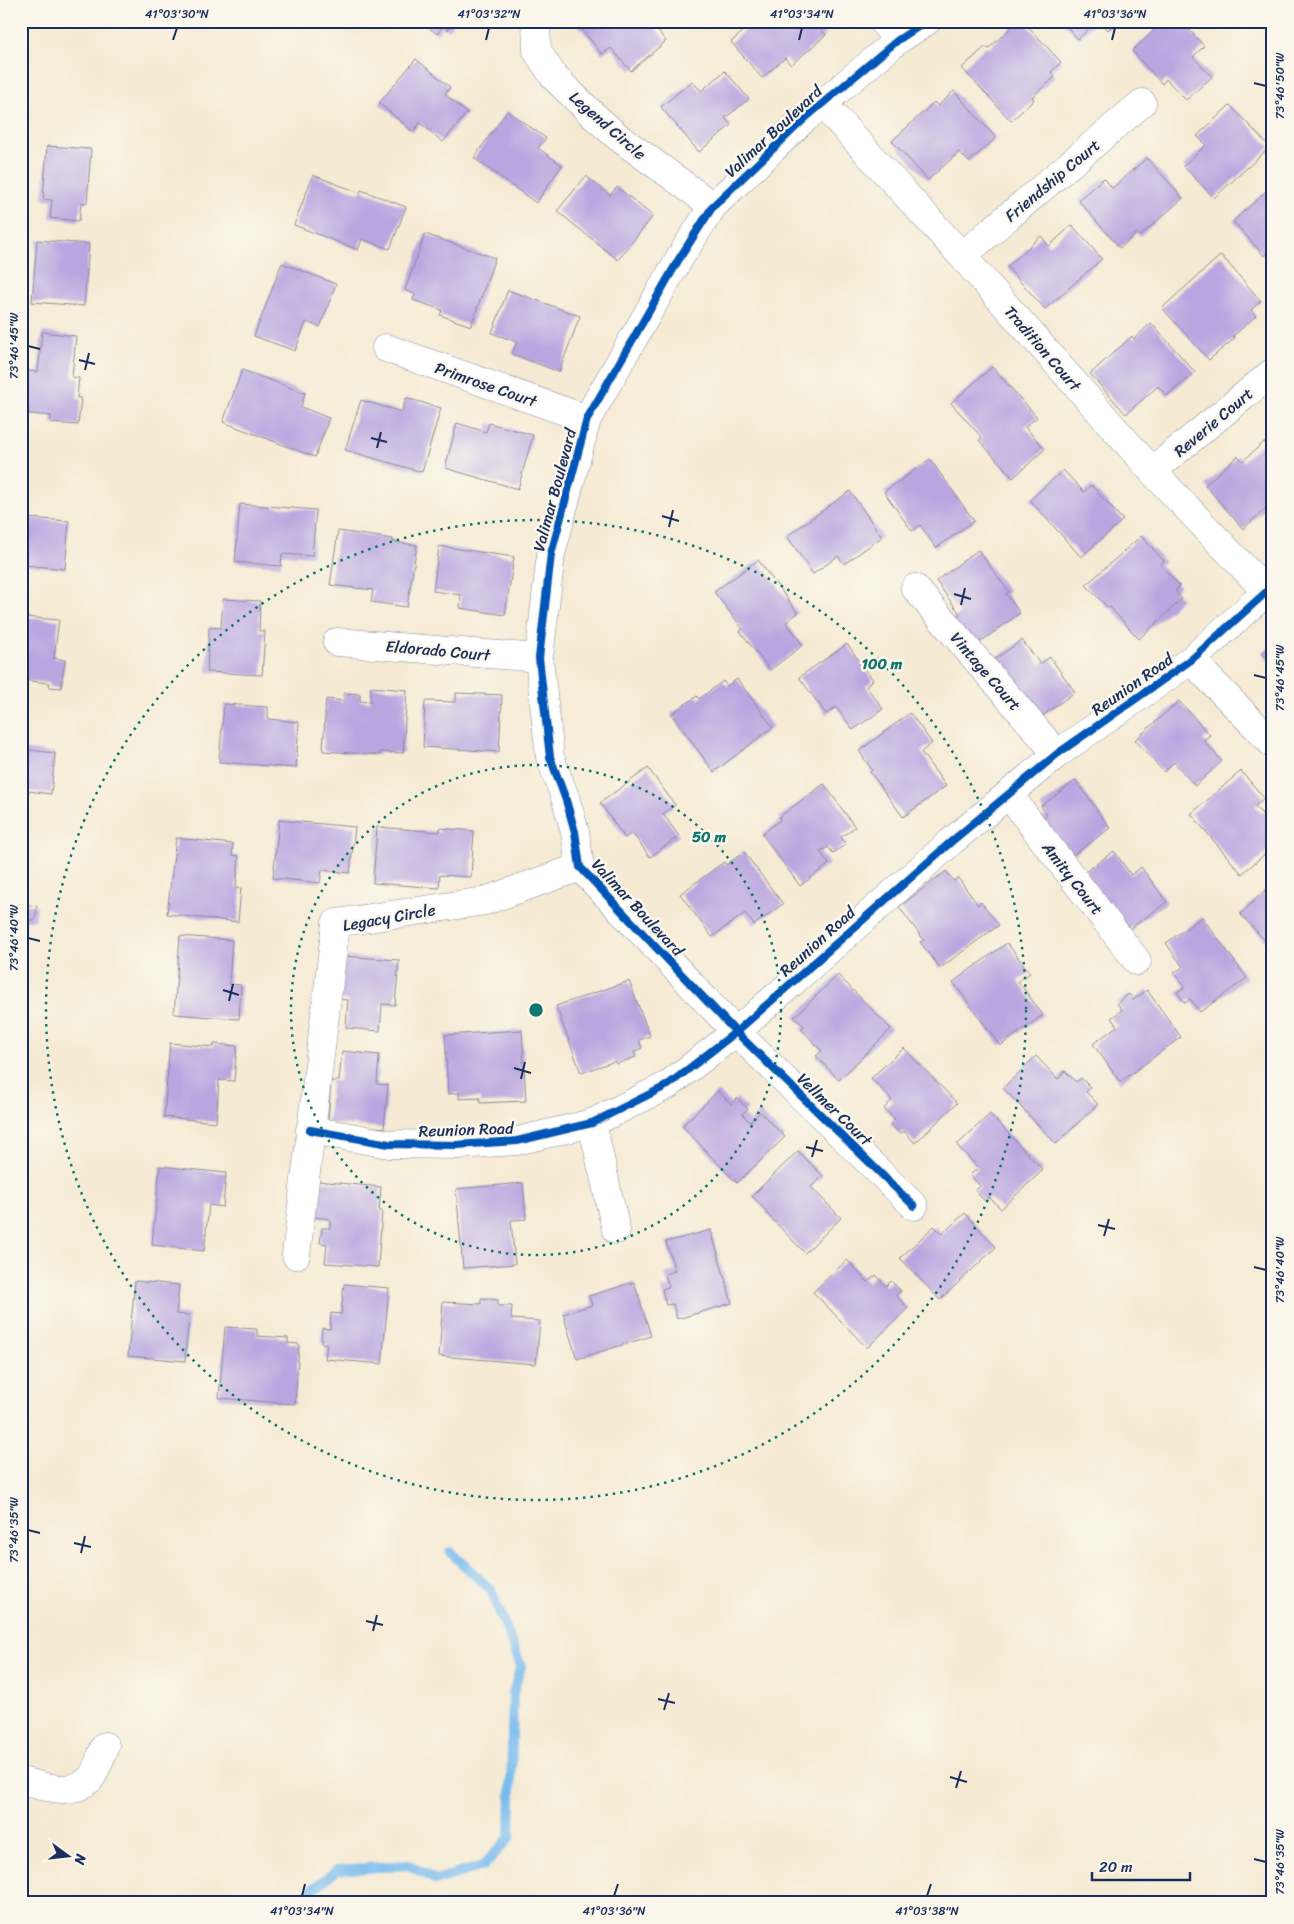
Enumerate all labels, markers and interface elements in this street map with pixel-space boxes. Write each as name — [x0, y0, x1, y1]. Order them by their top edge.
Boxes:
text: 41°03'30"N — [145, 3, 210, 25]
text: 41°03'32"N — [457, 3, 521, 25]
text: 41°03'34"N — [770, 3, 835, 25]
text: 41°03'36"N — [1083, 3, 1147, 25]
text: 73°46'50"W — [1269, 52, 1291, 119]
street label: Valimar Boulevard — [717, 77, 830, 185]
street label: Legend Circle — [562, 83, 653, 167]
street label: Friendship Court — [998, 131, 1107, 229]
street label: Tradition Court — [997, 299, 1089, 398]
text: 73°46'45"W — [3, 312, 25, 379]
street label: Primrose Court — [431, 353, 541, 416]
street label: Reverie Court — [1167, 380, 1260, 465]
street label: Valimar Boulevard — [524, 424, 585, 555]
street label: Vintage Court — [943, 625, 1029, 718]
street label: Eldorado Court — [384, 631, 492, 670]
street label: Reunion Road — [1085, 644, 1181, 723]
text: 73°46'45"W — [1269, 644, 1291, 711]
text: 100 m — [862, 651, 903, 677]
text: 50 m — [692, 824, 727, 850]
street label: Amity Court — [1034, 834, 1111, 921]
street label: Valimar Boulevard — [584, 851, 692, 964]
street label: Legacy Circle — [340, 895, 438, 940]
street label: Reunion Road — [772, 898, 863, 984]
text: 73°46'40"W — [3, 904, 25, 971]
centre of rings — [527, 1001, 545, 1019]
street label: Vellmer Court — [790, 1065, 880, 1154]
street label: Reunion Road — [418, 1113, 515, 1146]
text: 73°46'40"W — [1269, 1236, 1291, 1303]
text: 73°46'35"W — [3, 1497, 25, 1563]
text: 73°46'35"W — [1269, 1829, 1291, 1895]
north arrow — [42, 1832, 92, 1882]
scale bar — [1092, 1849, 1189, 1881]
text: N — [67, 1850, 94, 1867]
text: 20 m — [1099, 1854, 1133, 1880]
text: 41°03'34"N — [270, 1900, 335, 1922]
text: 41°03'36"N — [582, 1900, 646, 1922]
text: 41°03'38"N — [895, 1900, 959, 1922]

